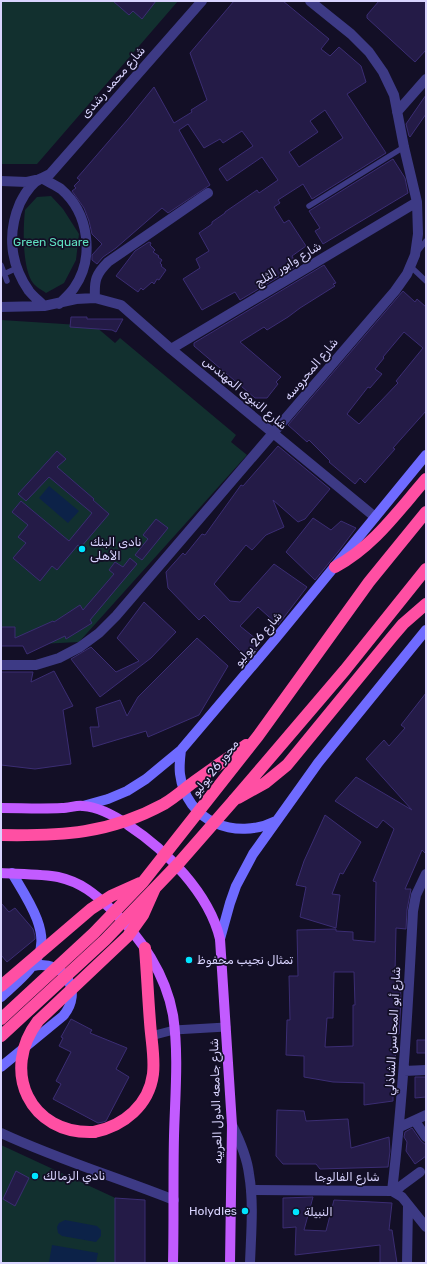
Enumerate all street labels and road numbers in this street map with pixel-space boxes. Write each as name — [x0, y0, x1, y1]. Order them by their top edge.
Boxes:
street label: شارع محمد رشدى — [78, 43, 149, 122]
street label: شارع وابور الثلج — [252, 239, 325, 291]
street label: شارع المحروسه — [281, 335, 343, 404]
street label: شارع النبوى المهندس — [199, 354, 290, 434]
street label: شارع 26 يوليو — [231, 609, 286, 670]
street label: محور 26 يوليو — [188, 737, 243, 800]
street label: شارع أبو المحاسن الشاذلي — [383, 966, 405, 1096]
street label: شارع جامعه الدول العربيه — [207, 1038, 227, 1164]
street label: شارع الفالوجا — [314, 1170, 380, 1186]

